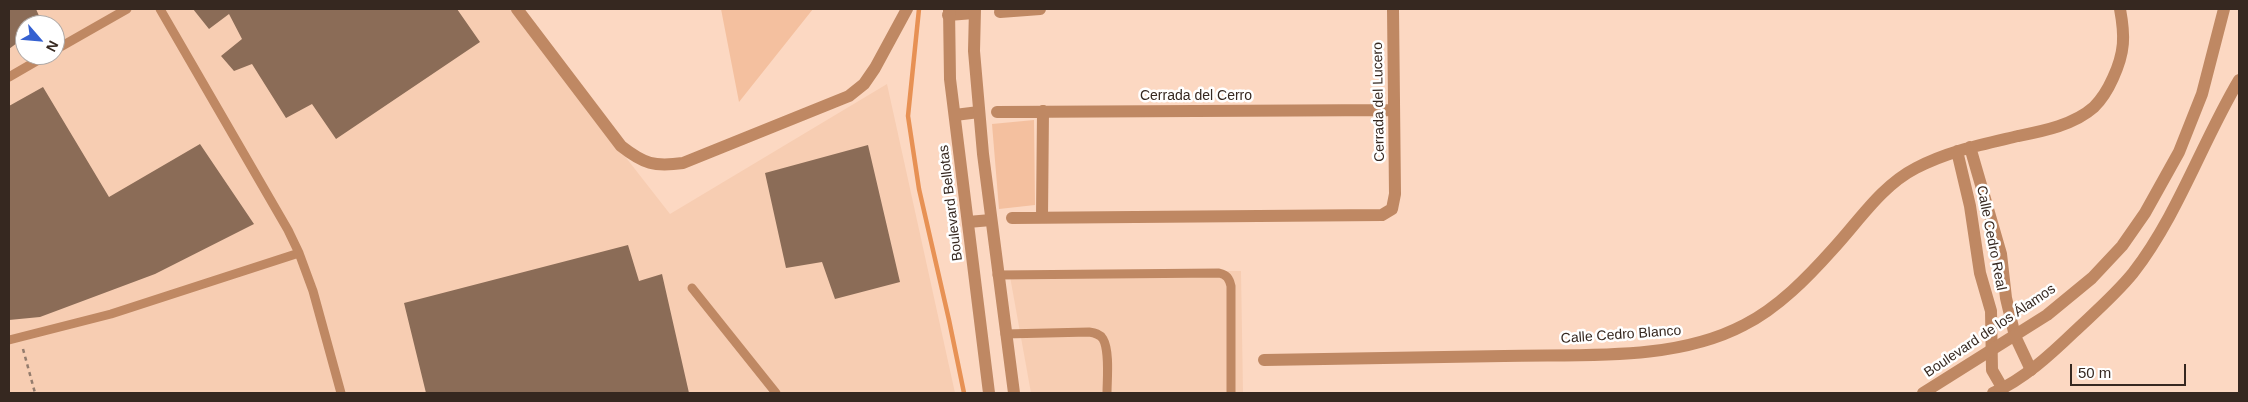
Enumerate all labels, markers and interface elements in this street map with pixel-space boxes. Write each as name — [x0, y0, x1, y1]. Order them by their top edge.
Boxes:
north arrow — [15, 15, 65, 65]
text: N — [43, 38, 62, 54]
street label: Cerrada del Lucero — [1370, 42, 1388, 162]
street label: Cerrada del Cerro — [1140, 88, 1252, 104]
street label: Boulevard Bellotas — [936, 144, 966, 262]
street label: Calle Cedro Real — [1973, 184, 2009, 292]
street label: Boulevard de los Álamos — [1921, 281, 2059, 381]
street label: Calle Cedro Blanco — [1560, 322, 1682, 348]
scale bar — [2073, 354, 2189, 386]
text: 50 m — [2078, 364, 2111, 381]

